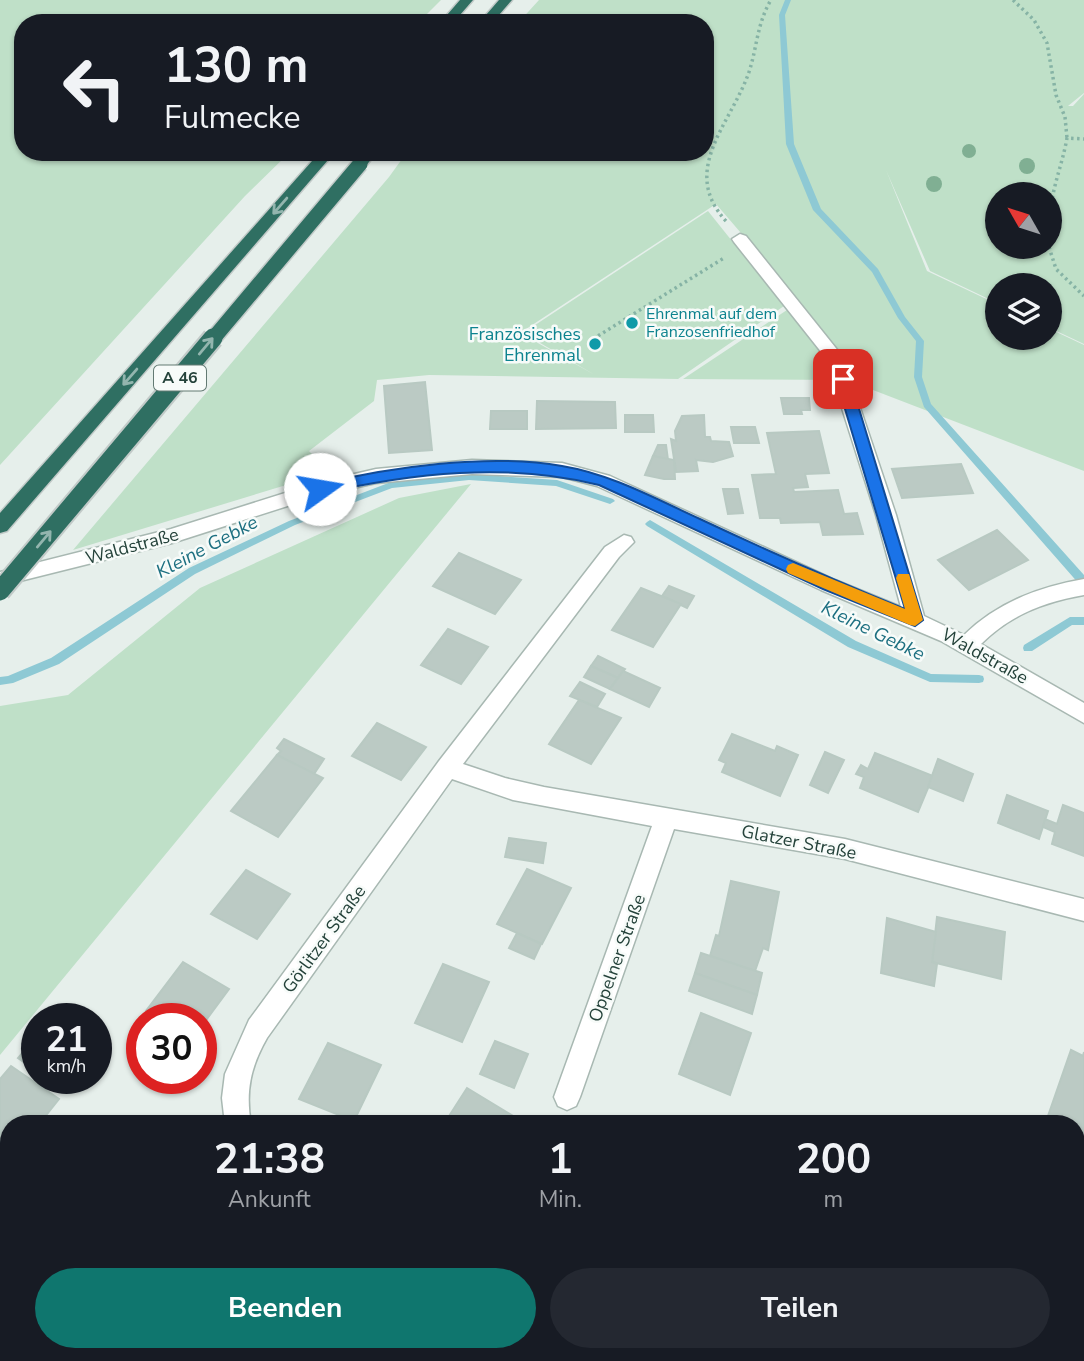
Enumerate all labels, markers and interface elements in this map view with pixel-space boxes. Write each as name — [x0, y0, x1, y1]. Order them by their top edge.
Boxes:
text: 130 m — [164, 32, 308, 99]
icon: left — [49, 42, 140, 133]
text: Fulmecke — [164, 96, 300, 139]
north arrow — [985, 182, 1062, 259]
map controls — [985, 182, 1062, 350]
one-way arrow — [272, 197, 289, 214]
button: layers — [985, 273, 1062, 350]
place label: Ehrenmal auf dem Franzosenfriedhof — [646, 303, 777, 343]
marker: Ehrenmal auf dem Franzosenfriedhof — [624, 315, 640, 331]
place label: Französisches Ehrenmal — [469, 322, 582, 367]
marker: Französisches Ehrenmal — [587, 336, 603, 352]
one-way arrow — [198, 338, 214, 356]
pin — [813, 349, 873, 409]
icon: arrive — [824, 360, 862, 398]
road number: A 46 — [154, 366, 206, 390]
one-way arrow — [122, 368, 138, 386]
position arrow — [283, 452, 357, 526]
water label: Kleine Gebke — [151, 509, 263, 585]
street label: Waldstraße — [83, 522, 181, 570]
one-way arrow — [36, 531, 52, 549]
water label: Kleine Gebke — [817, 595, 929, 667]
street label: Waldstraße — [937, 622, 1033, 690]
street label: Glatzer Straße — [739, 819, 859, 865]
street label: Görlitzer Straße — [277, 880, 371, 998]
street label: Oppelner Straße — [583, 891, 651, 1025]
speed limit sign: 30 — [126, 1003, 217, 1094]
text: 21 — [45, 1016, 88, 1063]
text: km/h — [47, 1054, 86, 1078]
text: 21:38 — [214, 1131, 325, 1188]
text: 1 — [548, 1131, 573, 1188]
text: 200 — [796, 1131, 871, 1188]
text: Ankunft — [228, 1184, 311, 1215]
text: Min. — [539, 1184, 582, 1215]
text: m — [824, 1184, 843, 1215]
button: Beenden — [35, 1268, 536, 1348]
button: Teilen — [550, 1268, 1050, 1348]

